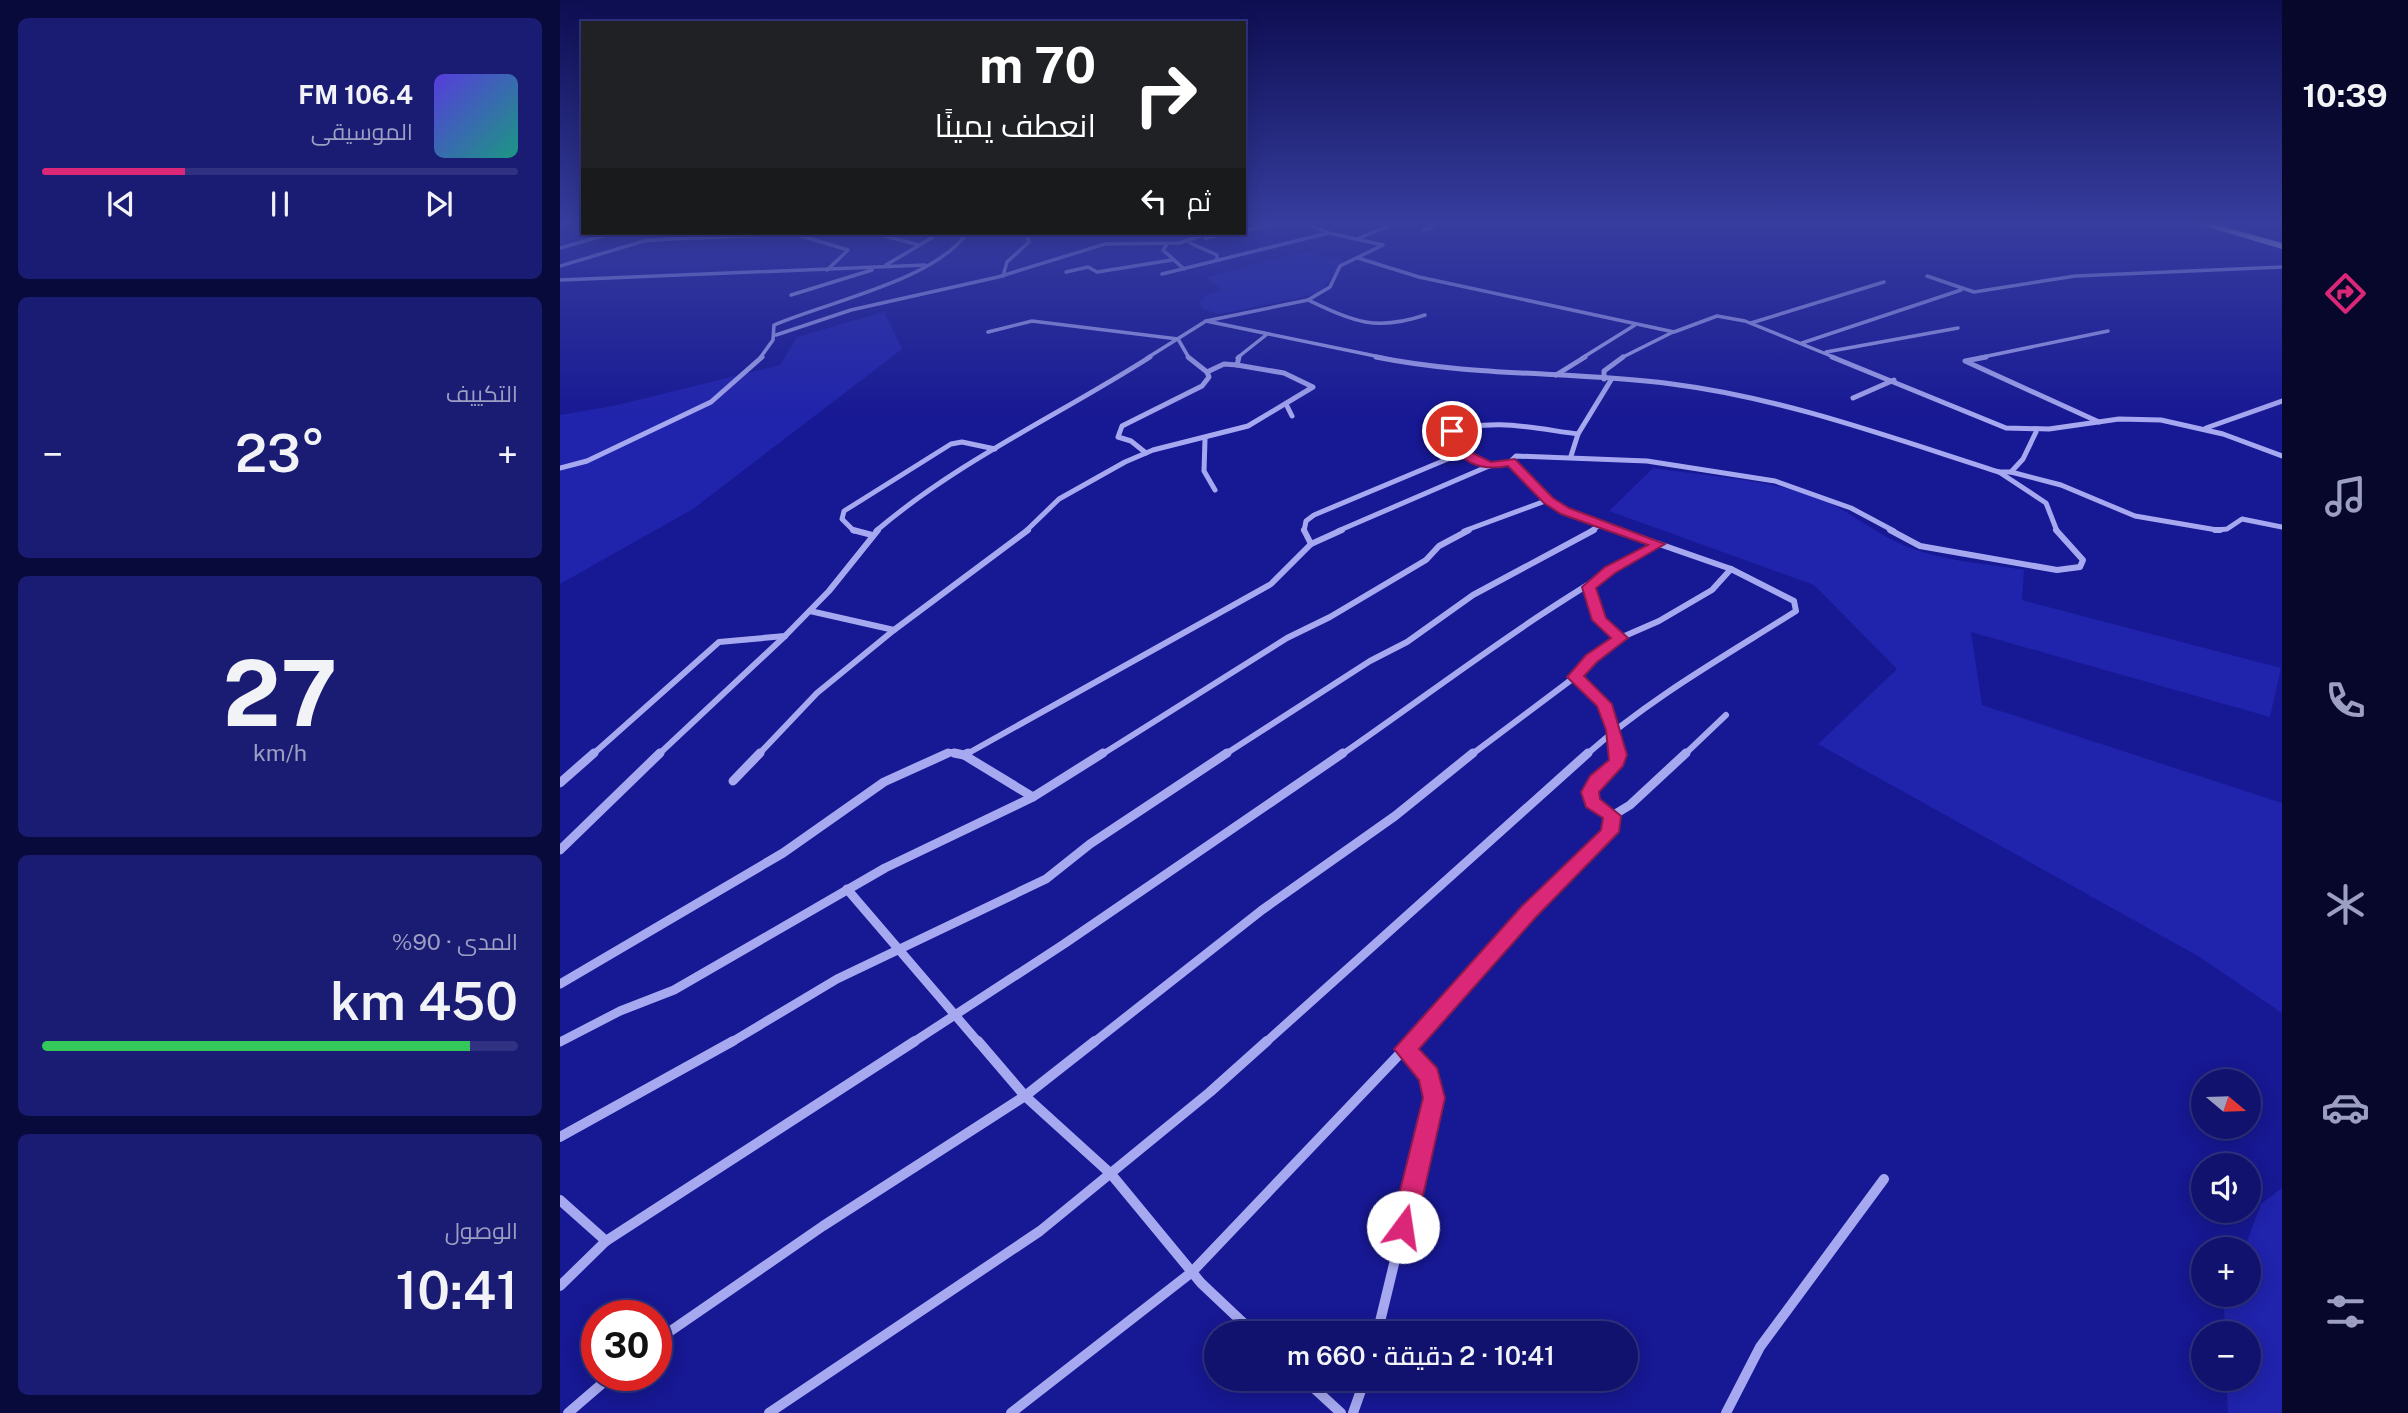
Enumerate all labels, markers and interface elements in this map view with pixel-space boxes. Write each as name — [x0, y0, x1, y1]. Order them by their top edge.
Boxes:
text: 70 m — [979, 36, 1096, 94]
icon: right — [1120, 49, 1211, 140]
text: 10:39 — [2302, 77, 2388, 114]
text: 106.4 FM — [298, 79, 413, 110]
text: انعطف يمينًا — [935, 107, 1096, 144]
text: الموسيقى — [311, 118, 413, 145]
icon: left — [1135, 182, 1173, 220]
icon: previous — [102, 185, 140, 223]
icon: pause — [261, 185, 299, 223]
icon: next — [420, 185, 458, 223]
text: ثم — [1187, 186, 1211, 217]
icon: directions — [2321, 269, 2370, 318]
text: التكييف — [446, 380, 518, 407]
pin — [1422, 401, 1482, 461]
icon: arrive — [1433, 412, 1471, 450]
text: 23° — [235, 423, 325, 484]
text: − — [42, 432, 63, 477]
text: + — [497, 432, 518, 477]
icon: music — [2321, 472, 2370, 521]
text: 27 — [223, 640, 337, 746]
icon: phone — [2321, 676, 2370, 725]
text: km/h — [253, 739, 307, 766]
icon: climate — [2321, 880, 2370, 929]
text: المدى · 90% — [392, 928, 518, 955]
text: 450 km — [330, 971, 518, 1032]
north arrow — [2191, 1069, 2261, 1139]
map controls — [2191, 1069, 2261, 1391]
icon: car — [2321, 1083, 2370, 1132]
button: sound — [2191, 1153, 2261, 1223]
position arrow — [1366, 1190, 1440, 1264]
text: الوصول — [445, 1217, 518, 1244]
button: + — [2191, 1237, 2261, 1307]
text: 10:41 — [396, 1260, 518, 1321]
icon: filters — [2321, 1287, 2370, 1336]
speed limit sign: 30 — [581, 1300, 672, 1391]
button: − — [2191, 1321, 2261, 1391]
text: 10:41 · 2 دقيقة · 660 m — [1287, 1340, 1555, 1371]

